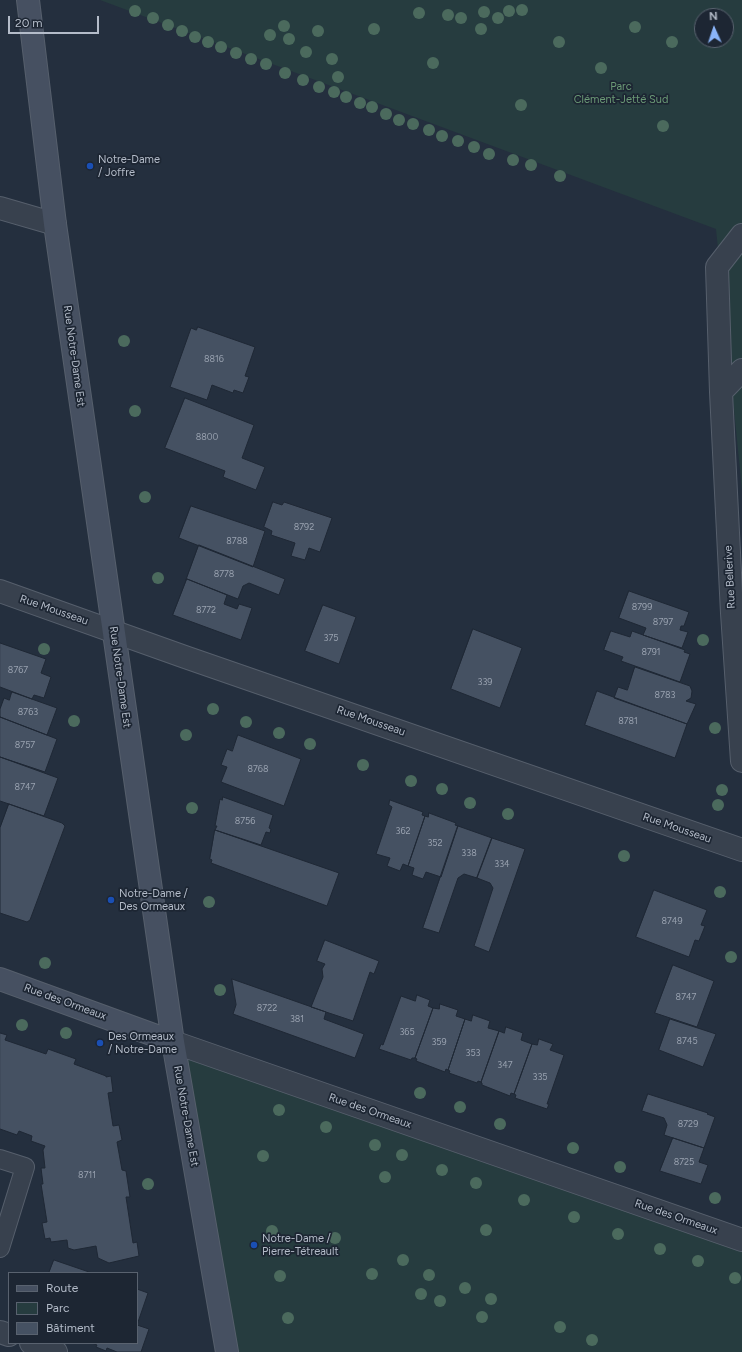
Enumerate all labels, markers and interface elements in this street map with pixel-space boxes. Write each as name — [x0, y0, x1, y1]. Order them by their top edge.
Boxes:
scale bar — [10, 8, 101, 34]
north arrow — [694, 8, 734, 48]
text: N — [709, 10, 718, 23]
text: 20 m — [15, 16, 43, 30]
park label: Parc Clément-Jetté Sud — [574, 80, 668, 106]
place label: Notre-Dame / Joffre — [98, 153, 160, 179]
marker: Notre-Dame / Joffre — [85, 161, 95, 171]
street label: Rue Notre-Dame Est — [60, 304, 88, 408]
house number: 8816 — [204, 354, 224, 364]
house number: 8800 — [196, 432, 218, 442]
house number: 8792 — [294, 522, 314, 532]
house number: 8788 — [226, 536, 248, 546]
street label: Rue Bellerive — [722, 545, 738, 609]
house number: 8778 — [214, 569, 234, 579]
street label: Rue Mousseau — [18, 592, 90, 628]
house number: 8799 — [632, 602, 652, 612]
house number: 8772 — [196, 605, 216, 615]
house number: 8797 — [653, 617, 673, 627]
street label: Rue Notre-Dame Est — [106, 625, 134, 729]
house number: 375 — [324, 633, 338, 643]
house number: 8791 — [641, 647, 661, 657]
house number: 8767 — [8, 665, 28, 675]
house number: 339 — [478, 677, 492, 687]
house number: 8783 — [655, 690, 675, 700]
street label: Rue Mousseau — [335, 703, 407, 739]
house number: 8763 — [18, 707, 38, 717]
house number: 8781 — [618, 716, 638, 726]
house number: 8757 — [15, 740, 35, 750]
house number: 8768 — [248, 764, 268, 774]
house number: 8747 — [15, 782, 35, 792]
street label: Rue Mousseau — [641, 810, 713, 846]
house number: 8756 — [235, 816, 255, 826]
house number: 362 — [395, 826, 411, 836]
house number: 352 — [427, 838, 443, 848]
house number: 338 — [461, 848, 477, 858]
house number: 334 — [494, 859, 510, 869]
place label: Notre-Dame / Des Ormeaux — [119, 887, 188, 913]
marker: Notre-Dame / Des Ormeaux — [106, 895, 116, 905]
house number: 8749 — [661, 916, 683, 926]
street label: Rue des Ormeaux — [22, 981, 108, 1023]
house number: 8747 — [676, 992, 696, 1002]
house number: 8722 — [257, 1003, 277, 1013]
house number: 381 — [290, 1014, 304, 1024]
house number: 365 — [399, 1027, 415, 1037]
place label: Des Ormeaux / Notre-Dame — [108, 1030, 177, 1056]
house number: 8745 — [676, 1036, 698, 1046]
house number: 359 — [431, 1037, 447, 1047]
marker: Des Ormeaux / Notre-Dame — [95, 1038, 105, 1048]
house number: 353 — [466, 1048, 480, 1058]
house number: 347 — [497, 1060, 513, 1070]
street label: Rue Notre-Dame Est — [171, 1065, 201, 1167]
house number: 335 — [533, 1072, 547, 1082]
street label: Rue des Ormeaux — [327, 1091, 413, 1131]
house number: 8729 — [678, 1119, 698, 1129]
house number: 8725 — [674, 1157, 694, 1167]
house number: 8711 — [78, 1170, 96, 1180]
street label: Rue des Ormeaux — [633, 1197, 719, 1237]
place label: Notre-Dame / Pierre-Tétreault — [262, 1232, 339, 1258]
marker: Notre-Dame / Pierre-Tétreault — [249, 1240, 259, 1250]
legend — [8, 1272, 138, 1344]
text: Route — [46, 1281, 78, 1295]
text: Parc — [46, 1301, 70, 1315]
text: Bâtiment — [46, 1321, 95, 1335]

